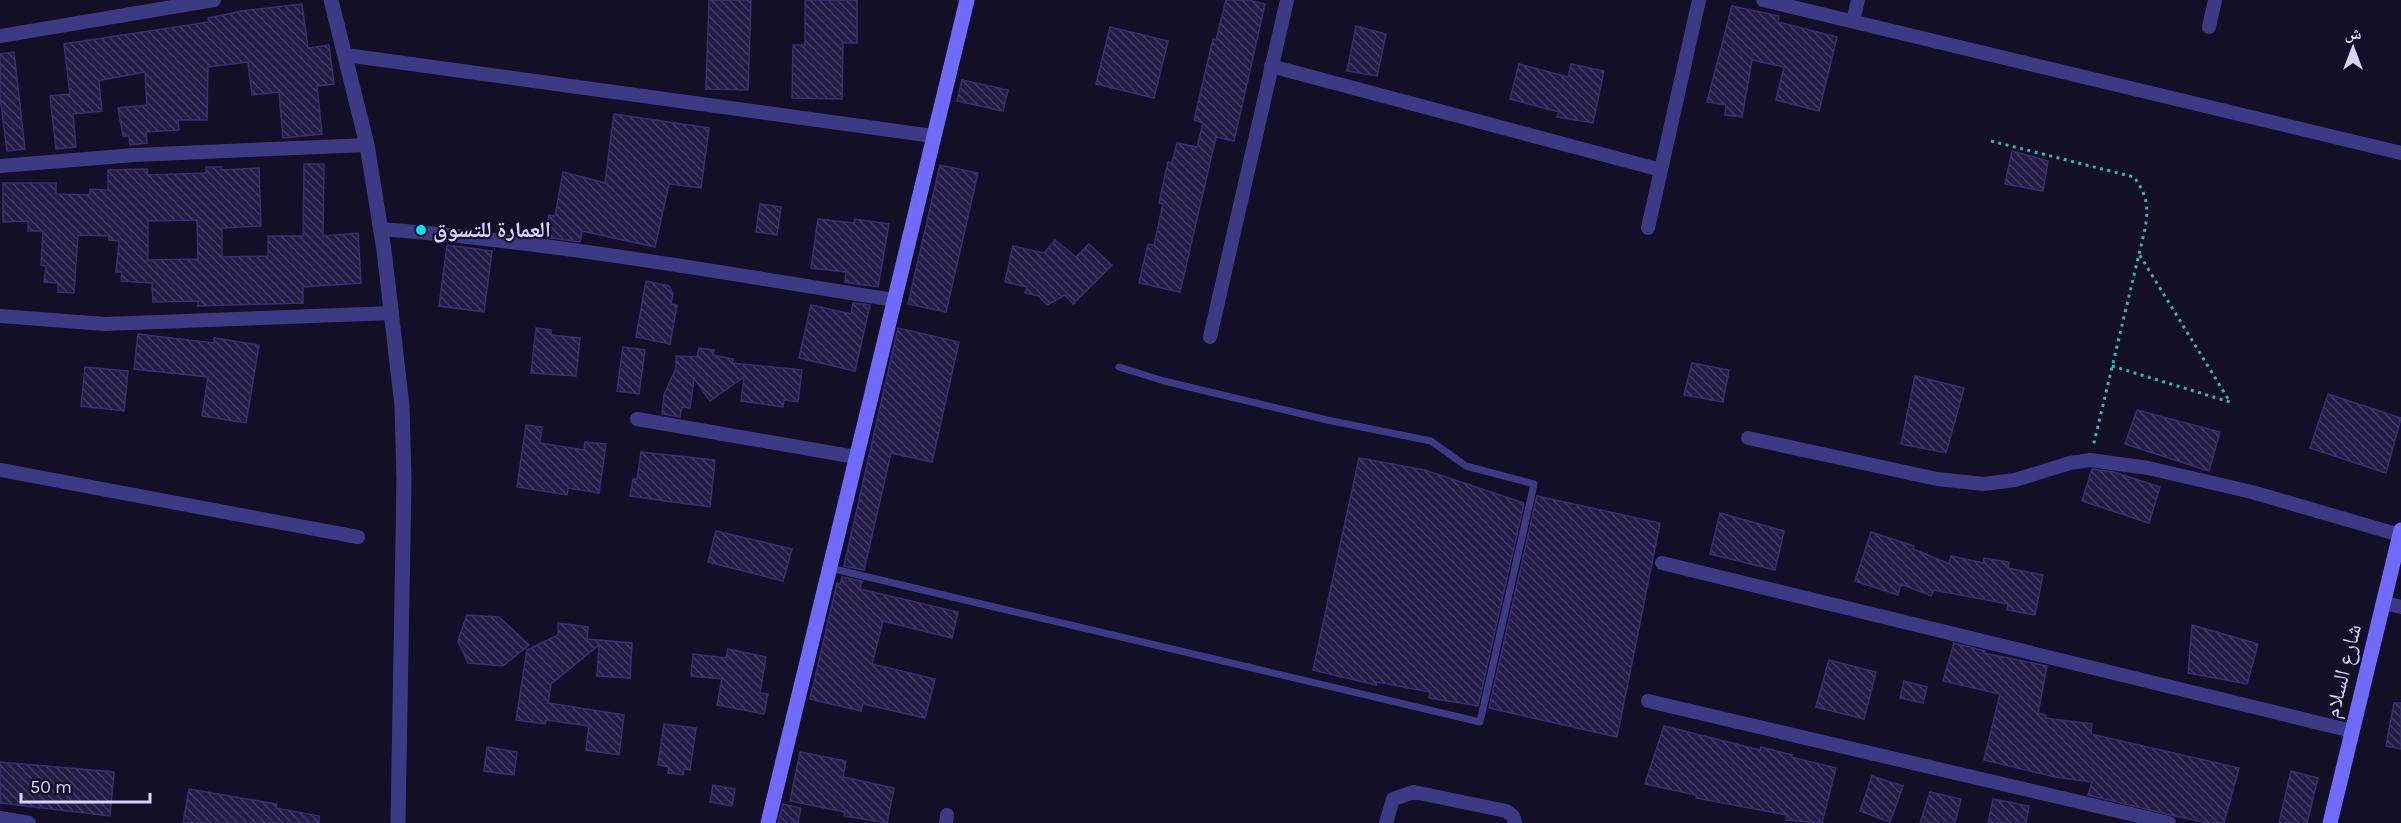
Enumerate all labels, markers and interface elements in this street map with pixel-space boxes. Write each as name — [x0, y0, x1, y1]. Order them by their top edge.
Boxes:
north arrow — [2323, 18, 2383, 78]
text: ش — [2345, 24, 2362, 43]
place label: العمارة للتسوق — [433, 217, 551, 243]
marker: العمارة للتسوق — [414, 223, 428, 237]
street label: شارع السلام — [2319, 621, 2368, 721]
scale bar — [21, 766, 150, 804]
text: 50 m — [30, 776, 72, 798]

